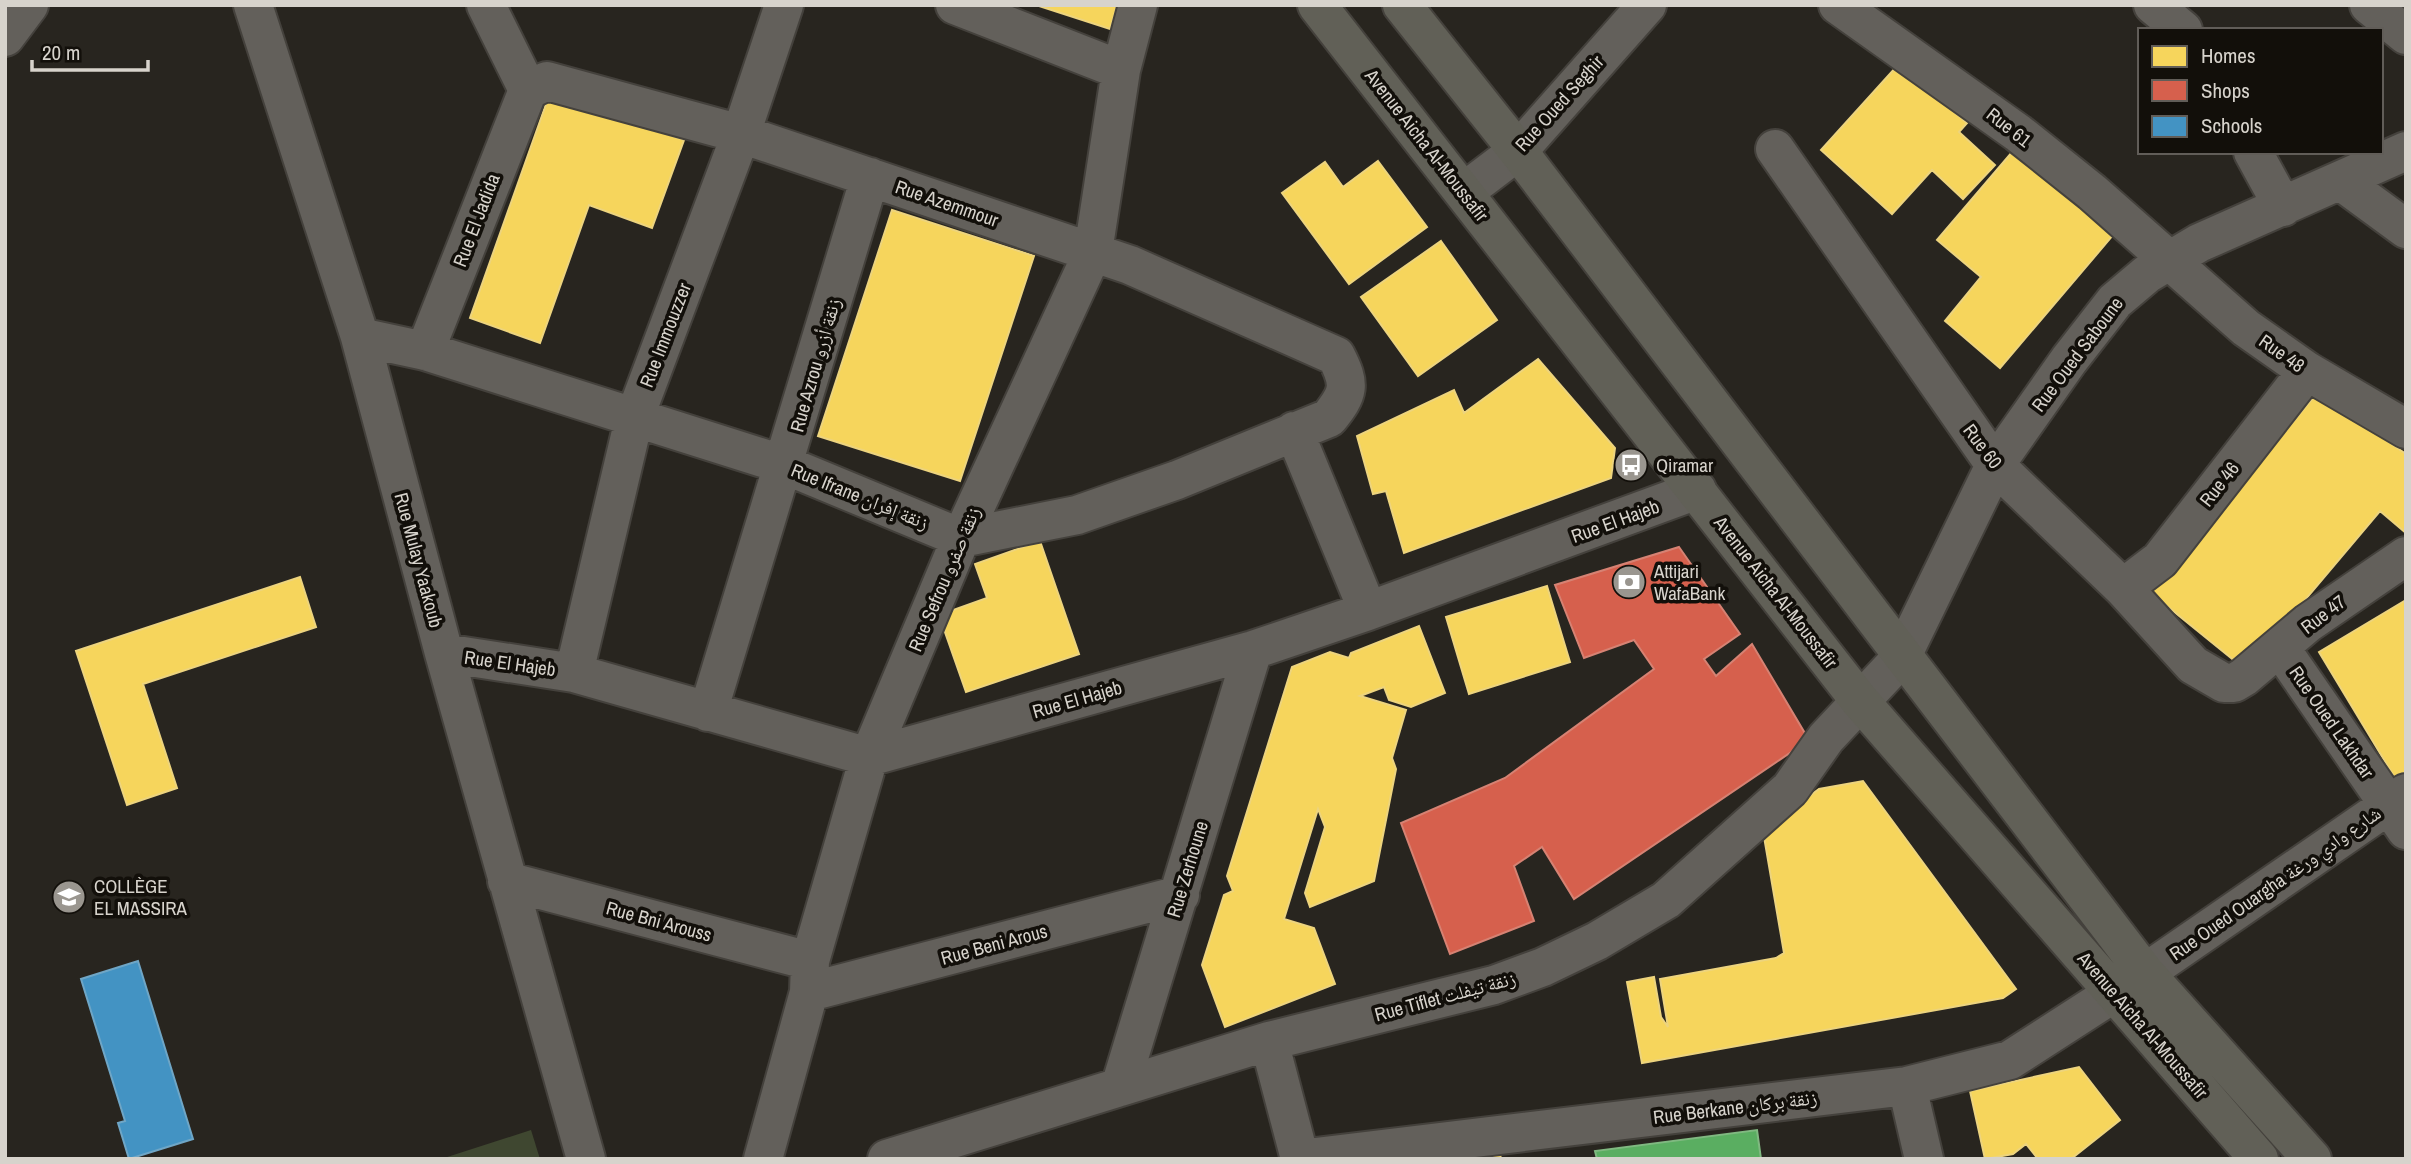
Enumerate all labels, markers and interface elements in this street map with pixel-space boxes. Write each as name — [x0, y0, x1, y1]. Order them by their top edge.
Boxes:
scale bar — [32, 28, 147, 72]
legend — [2138, 28, 2383, 154]
text: 20 m — [42, 38, 80, 67]
text: Homes — [2201, 41, 2256, 70]
street label: Rue Oued Seghir — [1509, 49, 1610, 157]
street label: Avenue Aicha Al-Moussafir — [1359, 63, 1495, 227]
text: Shops — [2201, 76, 2250, 105]
street label: Rue 61 — [1981, 101, 2037, 153]
text: Schools — [2201, 111, 2262, 140]
street label: Rue El Jadida — [446, 169, 506, 270]
street label: Rue Azemmour — [892, 173, 1003, 233]
street label: Rue Immouzzer — [633, 278, 697, 391]
street label: Rue Oued Saboune — [2025, 291, 2129, 417]
street label: Rue Azrou زنقة أزرو — [783, 295, 847, 435]
street label: Rue 48 — [2254, 328, 2310, 378]
street label: Rue 60 — [1957, 418, 2009, 474]
bus stop icon: Qiramar — [1612, 446, 1650, 484]
place label: Qiramar — [1656, 452, 1714, 478]
street label: Rue 46 — [2193, 456, 2245, 512]
street label: Rue Ifrane زنقة إفران — [787, 457, 932, 536]
street label: Rue Mulay Yaakoub — [388, 490, 450, 630]
street label: Rue El Hajeb — [1567, 493, 1663, 549]
street label: Rue Sefrou زنقة صفرو — [902, 503, 986, 655]
street label: Avenue Aicha Al-Moussafir — [1708, 510, 1844, 674]
place label: Attijari WafaBank — [1653, 558, 1726, 606]
bank icon: Attijari WafaBank — [1610, 563, 1648, 601]
street label: Rue 47 — [2295, 588, 2351, 640]
street label: Rue El Hajeb — [463, 644, 557, 682]
street label: Rue Oued Lakhdar — [2284, 661, 2381, 784]
street label: Rue El Hajeb — [1029, 674, 1125, 724]
street label: Rue Oued Ouargha شارع وادي ورغة — [2164, 800, 2388, 968]
street label: Rue Zerhoune — [1160, 818, 1214, 920]
place label: COLLÈGE EL MASSIRA — [94, 873, 188, 921]
school or university icon: COLLÈGE EL MASSIRA — [50, 878, 88, 916]
street label: Rue Bni Arouss — [603, 894, 715, 948]
street label: Rue Beni Arous — [938, 917, 1050, 971]
street label: Avenue Aicha Al-Moussafir — [2071, 945, 2215, 1105]
street label: Rue Tiflet زنقة تيفلت — [1372, 965, 1518, 1027]
street label: Rue Berkane زنقة بركان — [1652, 1084, 1818, 1130]

